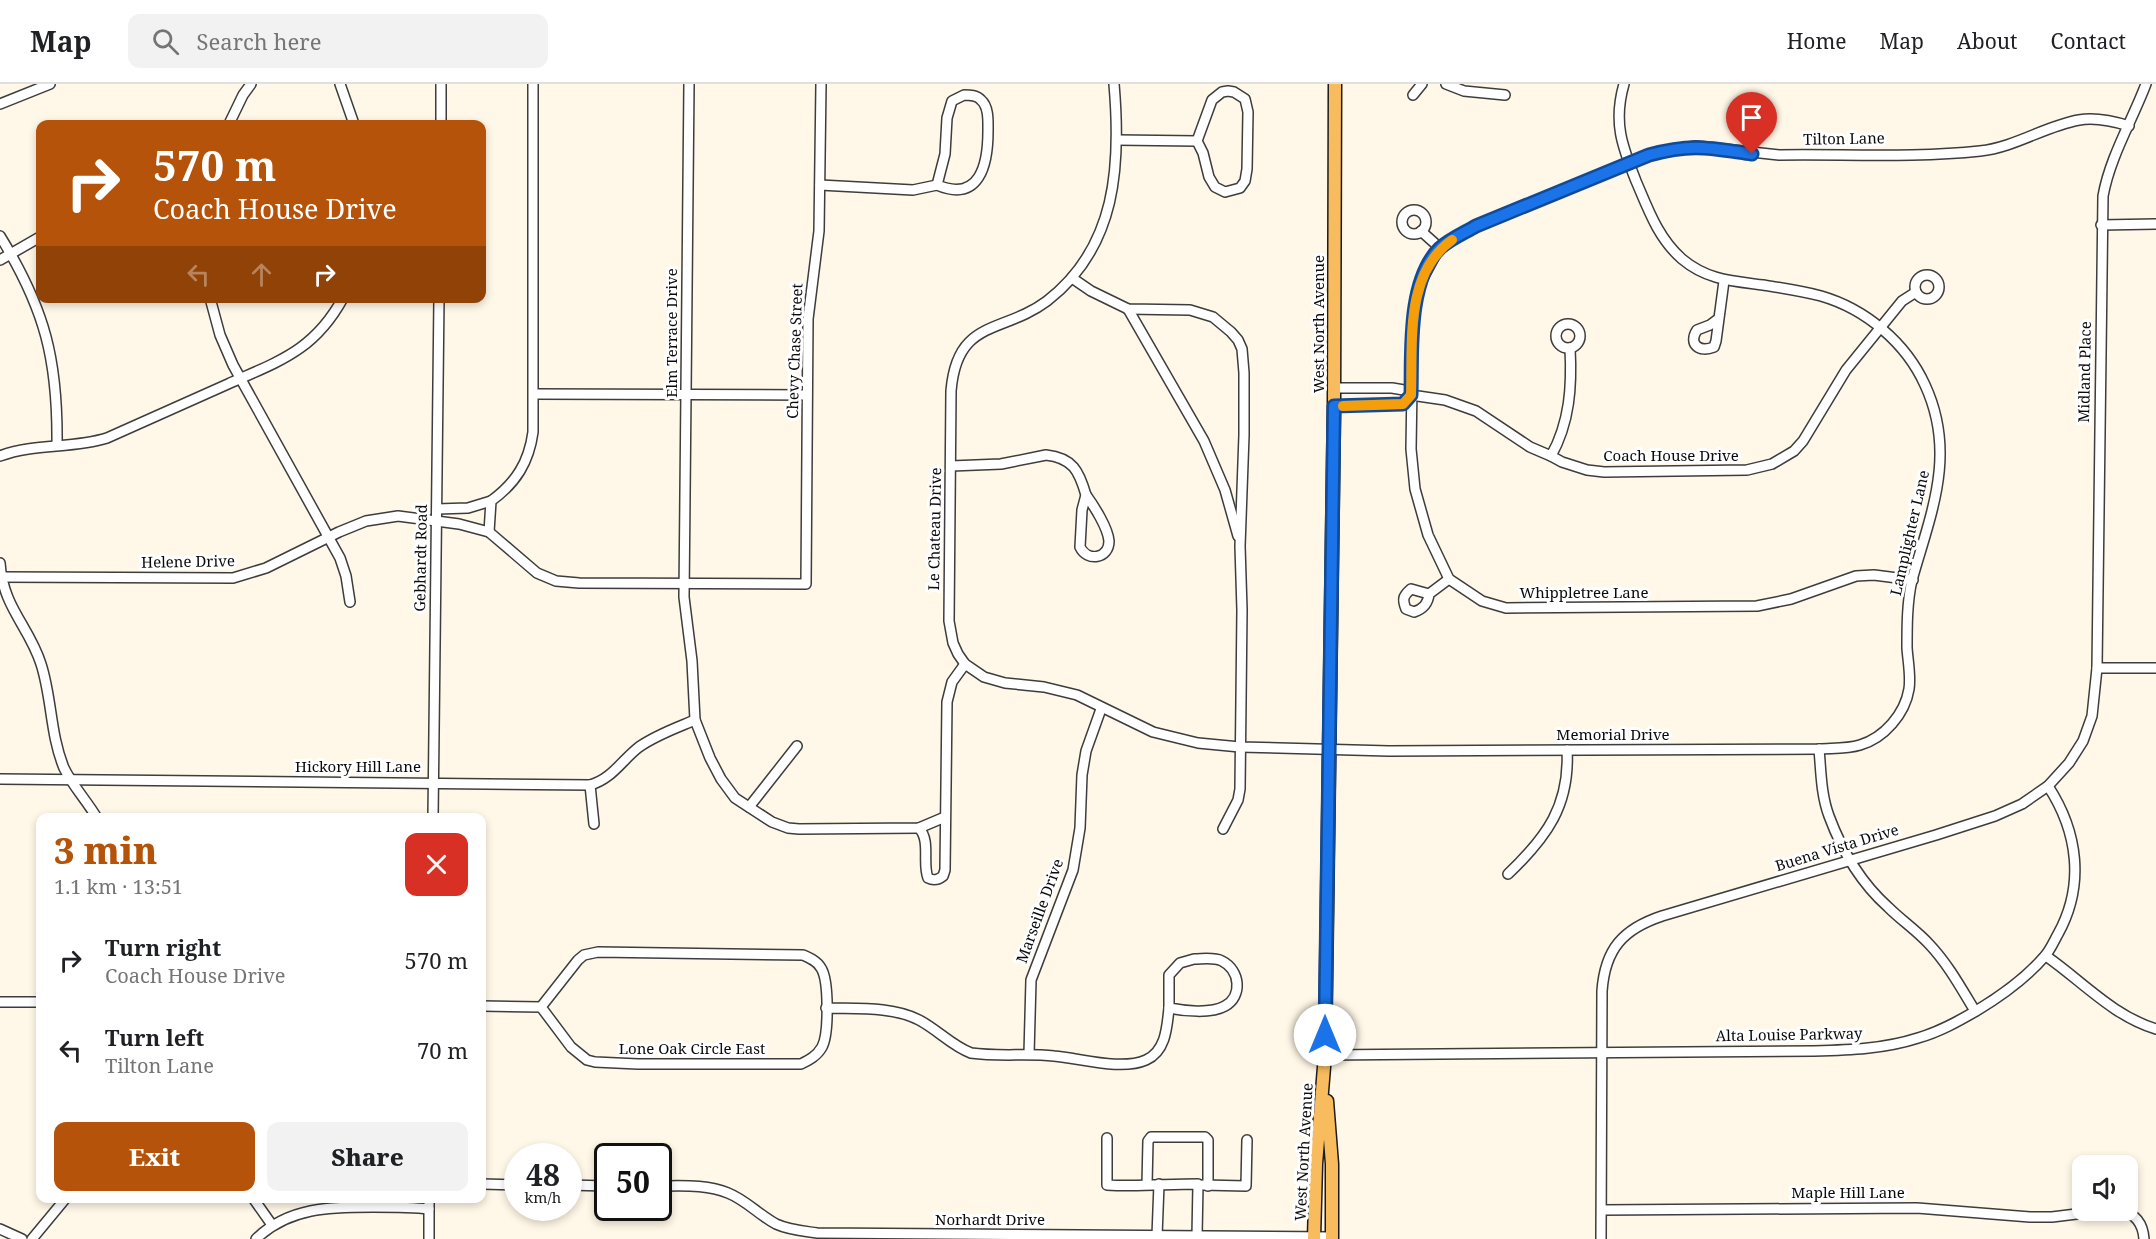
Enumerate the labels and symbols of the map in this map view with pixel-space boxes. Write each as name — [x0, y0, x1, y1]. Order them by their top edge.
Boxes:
pin — [1726, 92, 1777, 154]
street label: Tilton Lane — [1803, 127, 1885, 149]
street label: West North Avenue — [1308, 255, 1328, 393]
street label: Elm Terrace Drive — [661, 268, 681, 398]
street label: Chevy Chase Street — [782, 283, 806, 419]
street label: Midland Place — [2073, 321, 2095, 423]
street label: Coach House Drive — [1603, 445, 1739, 465]
street label: Le Chateau Drive — [923, 467, 945, 591]
street label: Lamplighter Lane — [1885, 468, 1933, 597]
street label: Gebhardt Road — [409, 504, 431, 612]
street label: Helene Drive — [141, 550, 235, 572]
street label: Whippletree Lane — [1520, 582, 1648, 602]
street label: Memorial Drive — [1556, 724, 1670, 744]
street label: Hickory Hill Lane — [295, 756, 421, 776]
street label: Buena Vista Drive — [1772, 819, 1901, 875]
street label: Marseille Drive — [1011, 856, 1067, 966]
position arrow — [1293, 1003, 1357, 1067]
street label: Alta Louise Parkway — [1715, 1023, 1863, 1045]
street label: Lone Oak Circle East — [619, 1038, 765, 1058]
street label: West North Avenue — [1289, 1082, 1317, 1222]
speed limit sign: 50 — [594, 1143, 672, 1221]
street label: Maple Hill Lane — [1791, 1182, 1905, 1202]
street label: Norhardt Drive — [935, 1209, 1045, 1229]

